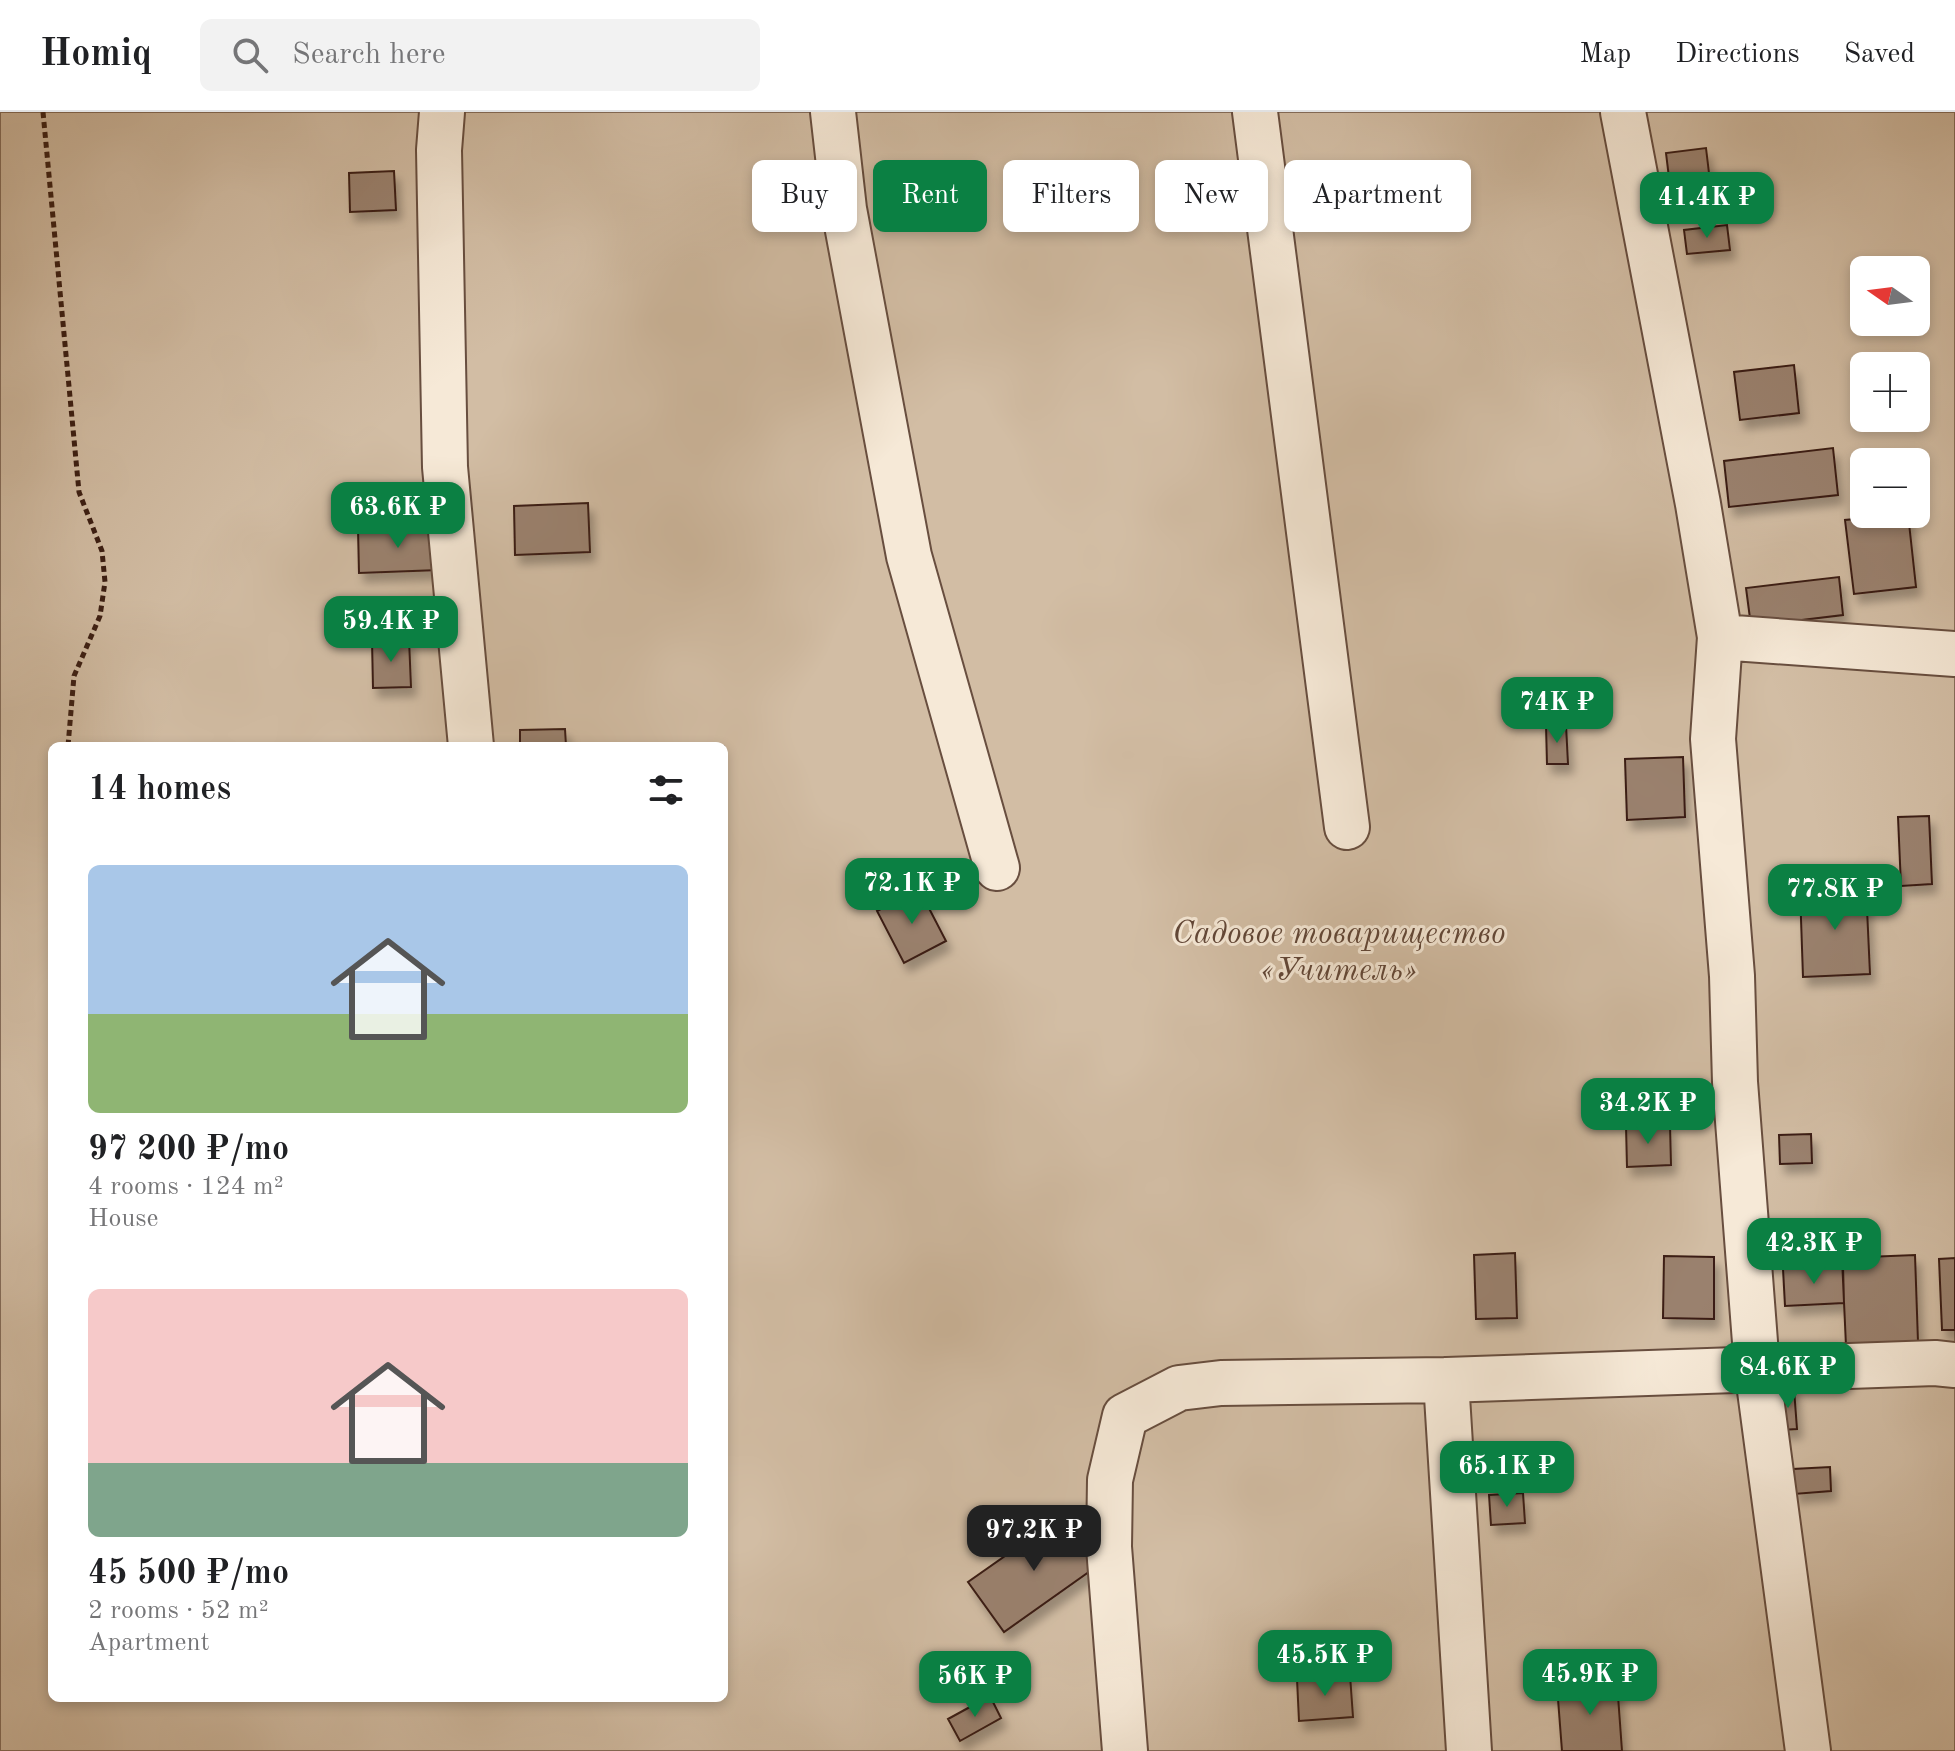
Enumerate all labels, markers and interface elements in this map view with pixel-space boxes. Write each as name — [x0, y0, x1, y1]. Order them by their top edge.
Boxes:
search box — [200, 19, 760, 91]
icon: search — [228, 33, 272, 77]
text: Homiq — [40, 36, 152, 74]
text: Search here — [292, 40, 446, 70]
text: Map — [1579, 41, 1631, 69]
text: Directions — [1675, 41, 1800, 69]
text: Saved — [1844, 41, 1915, 69]
chip: Buy — [752, 160, 857, 232]
chip: Rent — [873, 160, 987, 232]
chip: Filters — [1003, 160, 1139, 232]
chip: New — [1155, 160, 1268, 232]
chip: Apartment — [1284, 160, 1471, 232]
pin: 41.4K ₽ — [1633, 172, 1781, 240]
text: 41.4K ₽ — [1658, 185, 1756, 211]
north arrow — [1850, 256, 1930, 336]
map controls — [1850, 256, 1930, 528]
button: + — [1850, 352, 1930, 432]
button: − — [1850, 448, 1930, 528]
pin: 63.6K ₽ — [324, 482, 472, 550]
text: 63.6K ₽ — [349, 495, 447, 521]
pin: 59.4K ₽ — [317, 596, 465, 664]
text: 59.4K ₽ — [342, 609, 440, 635]
pin: 74K ₽ — [1501, 677, 1613, 745]
text: 74K ₽ — [1519, 690, 1595, 716]
icon: filters — [644, 768, 688, 812]
text: 14 homes — [88, 773, 231, 807]
pin: 72.1K ₽ — [838, 858, 986, 926]
pin: 77.8K ₽ — [1761, 864, 1909, 932]
text: 72.1K ₽ — [863, 871, 961, 897]
text: 77.8K ₽ — [1786, 877, 1884, 903]
icon: home — [316, 917, 460, 1061]
park label: Садовое товарищество «Учитель» — [1172, 919, 1506, 988]
pin: 34.2K ₽ — [1574, 1078, 1722, 1146]
text: 34.2K ₽ — [1599, 1091, 1697, 1117]
text: 97 200 ₽/mo — [88, 1133, 289, 1167]
text: 4 rooms · 124 m² — [88, 1174, 284, 1200]
text: House — [88, 1206, 159, 1232]
pin: 42.3K ₽ — [1740, 1218, 1888, 1286]
text: 42.3K ₽ — [1765, 1231, 1863, 1257]
icon: home — [316, 1341, 460, 1485]
pin: 84.6K ₽ — [1714, 1342, 1862, 1410]
text: 84.6K ₽ — [1739, 1355, 1837, 1381]
pin: 65.1K ₽ — [1433, 1441, 1581, 1509]
text: 65.1K ₽ — [1458, 1454, 1556, 1480]
pin: 97.2K ₽ — [960, 1505, 1108, 1573]
text: 97.2K ₽ — [985, 1518, 1083, 1544]
text: 45 500 ₽/mo — [88, 1557, 289, 1591]
text: 2 rooms · 52 m² — [88, 1598, 269, 1624]
text: Apartment — [88, 1630, 210, 1656]
pin: 45.5K ₽ — [1251, 1630, 1399, 1698]
text: 45.5K ₽ — [1276, 1643, 1374, 1669]
pin: 45.9K ₽ — [1516, 1649, 1664, 1717]
pin: 56K ₽ — [919, 1651, 1031, 1719]
text: 45.9K ₽ — [1541, 1662, 1639, 1688]
text: 56K ₽ — [937, 1664, 1013, 1690]

